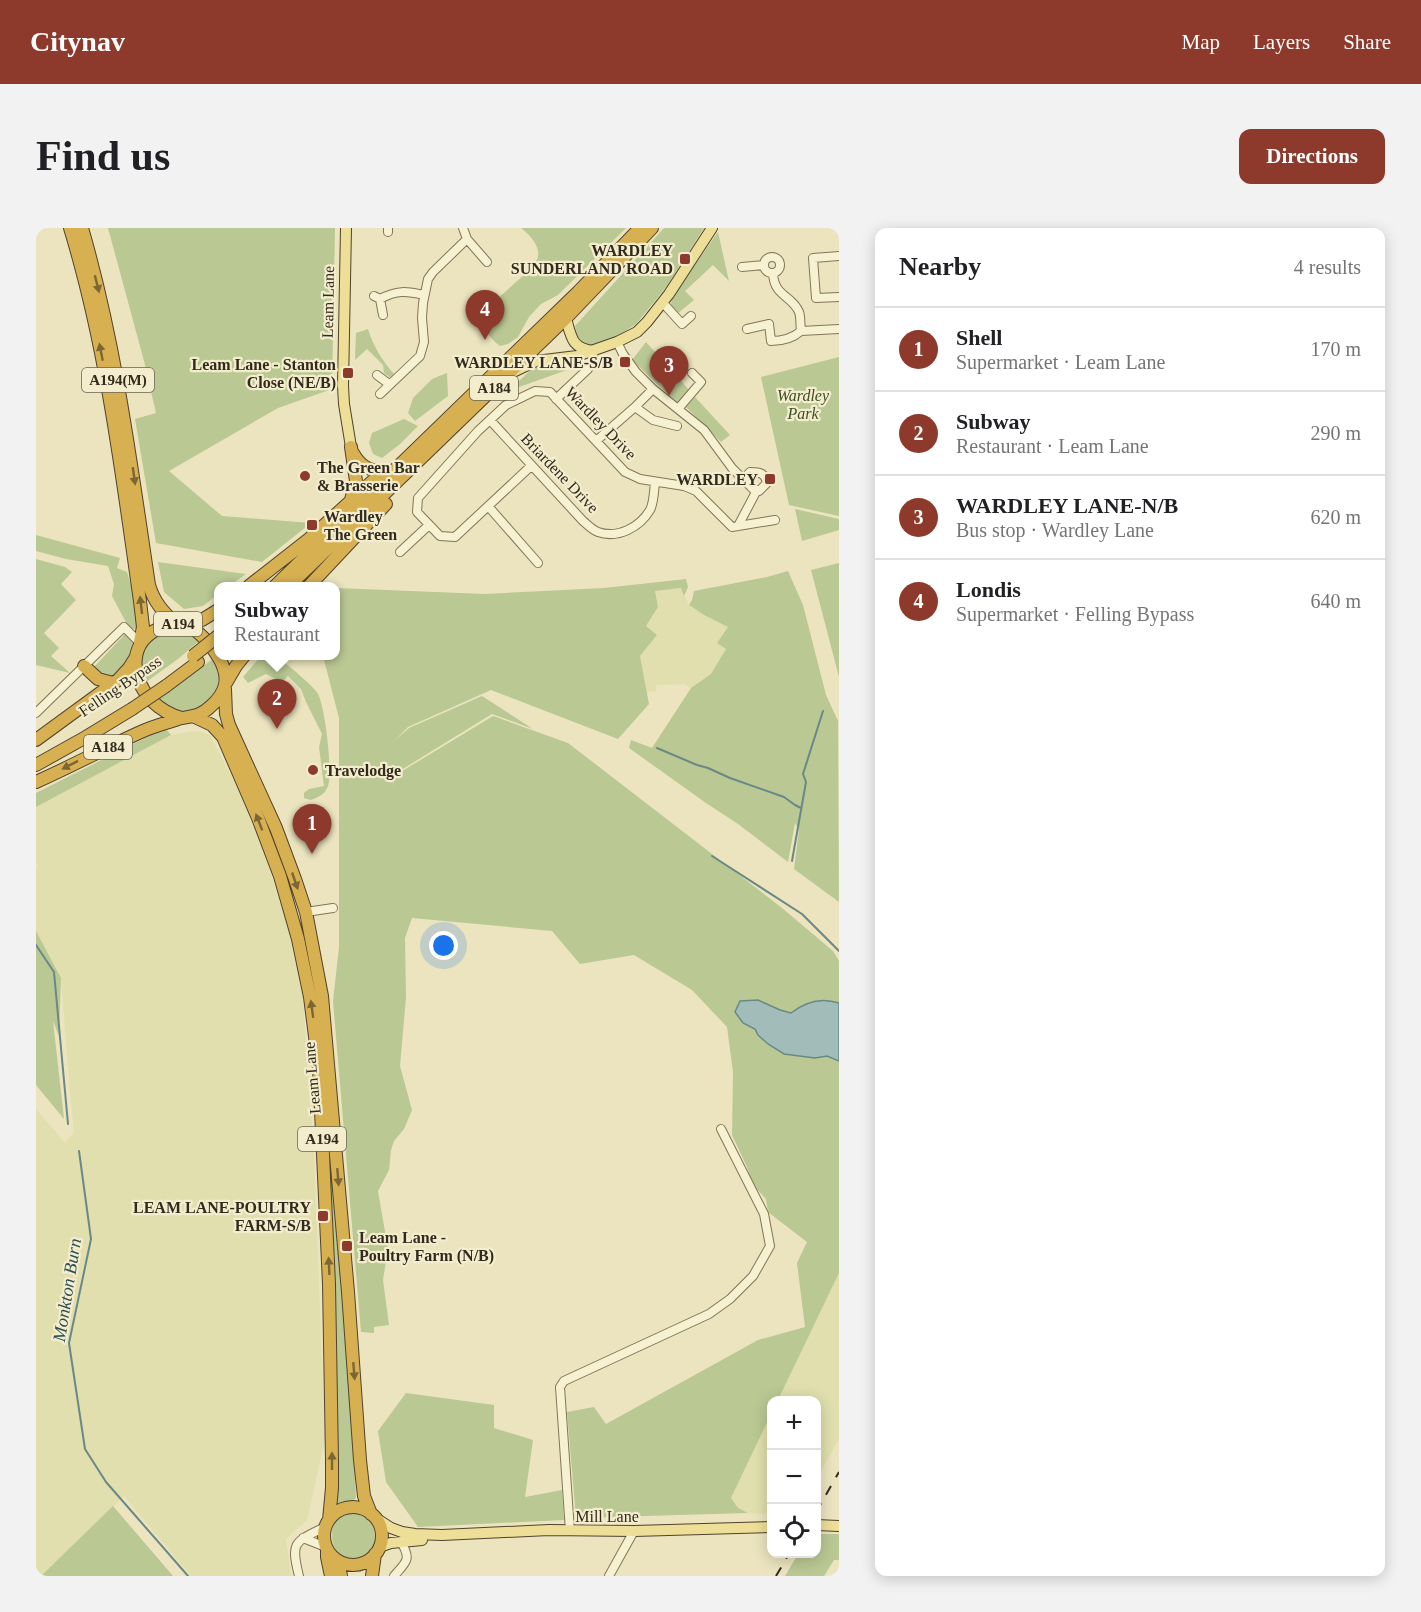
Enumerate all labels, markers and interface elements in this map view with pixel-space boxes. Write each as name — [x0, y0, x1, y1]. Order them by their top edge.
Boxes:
text: Citynav — [30, 26, 125, 57]
text: Map — [1182, 30, 1220, 54]
text: Layers — [1253, 30, 1310, 54]
text: Share — [1343, 30, 1391, 54]
button: Directions — [1239, 129, 1385, 184]
text: Find us — [36, 133, 170, 179]
place label: WARDLEY SUNDERLAND ROAD — [511, 242, 673, 277]
marker: WARDLEY SUNDERLAND ROAD — [678, 252, 692, 266]
text: Nearby — [899, 252, 981, 281]
text: 4 results — [1294, 256, 1361, 278]
street label: Leam Lane — [319, 266, 337, 338]
one-way arrow — [93, 275, 103, 294]
pin: 4 — [466, 291, 504, 340]
text: Shell — [956, 325, 1002, 350]
text: 1 — [914, 338, 924, 360]
text: 170 m — [1310, 338, 1361, 360]
one-way arrow — [96, 342, 105, 361]
pin: 3 — [650, 346, 688, 396]
text: Supermarket · Leam Lane — [956, 351, 1165, 373]
place label: WARDLEY LANE-S/B — [454, 354, 613, 371]
marker: WARDLEY LANE-S/B — [618, 355, 632, 369]
place label: Leam Lane - Stanton Close (NE/B) — [192, 356, 336, 392]
marker: Leam Lane - Stanton Close (NE/B) — [341, 366, 355, 380]
road number: A194(M) — [82, 368, 154, 392]
road number: A184 — [470, 376, 518, 400]
street label: Wardley Drive — [561, 383, 640, 463]
park label: Wardley Park — [777, 387, 830, 422]
text: Subway — [956, 409, 1031, 434]
text: 2 — [914, 422, 924, 444]
text: 290 m — [1310, 422, 1361, 444]
street label: Briardene Drive — [518, 430, 602, 516]
text: Restaurant · Leam Lane — [956, 435, 1149, 457]
place label: The Green Bar & Brasserie — [317, 459, 420, 494]
one-way arrow — [129, 466, 138, 485]
marker: The Green Bar & Brasserie — [298, 469, 312, 483]
place label: WARDLEY — [676, 471, 758, 488]
marker: WARDLEY — [763, 472, 777, 486]
text: WARDLEY LANE-N/B — [956, 493, 1178, 518]
text: 3 — [914, 506, 924, 528]
text: 620 m — [1310, 506, 1361, 528]
place label: Wardley The Green — [324, 508, 397, 543]
marker: Wardley The Green — [305, 518, 319, 532]
text: Bus stop · Wardley Lane — [956, 519, 1154, 541]
text: Londis — [956, 577, 1021, 602]
popup — [214, 582, 340, 660]
text: 4 — [914, 590, 924, 612]
text: 640 m — [1310, 590, 1361, 612]
one-way arrow — [136, 596, 145, 615]
text: Subway — [234, 597, 309, 622]
text: Supermarket · Felling Bypass — [956, 603, 1194, 625]
road number: A194 — [154, 612, 202, 636]
text: Restaurant — [234, 623, 320, 645]
street label: Felling Bypass — [76, 652, 165, 721]
pin: 2 — [258, 680, 296, 729]
road number: A184 — [84, 735, 132, 759]
one-way arrow — [62, 761, 79, 770]
place label: Travelodge — [325, 762, 401, 780]
marker: Travelodge — [306, 763, 320, 777]
pin: 1 — [292, 804, 332, 854]
one-way arrow — [254, 813, 263, 831]
one-way arrow — [291, 872, 301, 890]
your location — [429, 931, 458, 960]
one-way arrow — [307, 999, 316, 1018]
street label: Leam Lane — [300, 1041, 324, 1115]
road number: A194 — [298, 1127, 346, 1151]
one-way arrow — [333, 1167, 343, 1186]
place label: LEAM LANE-POULTRY FARM-S/B — [133, 1199, 311, 1234]
marker: LEAM LANE-POULTRY FARM-S/B — [316, 1209, 330, 1223]
place label: Leam Lane - Poultry Farm (N/B) — [359, 1229, 494, 1265]
water label: Monkton Burn — [49, 1237, 85, 1344]
marker: Leam Lane - Poultry Farm (N/B) — [340, 1239, 354, 1253]
one-way arrow — [324, 1257, 333, 1276]
one-way arrow — [349, 1362, 359, 1381]
map controls — [767, 1396, 821, 1558]
button: + — [767, 1396, 821, 1450]
button: − — [767, 1450, 821, 1504]
one-way arrow — [327, 1452, 337, 1471]
button: locate — [767, 1504, 821, 1558]
street label: Mill Lane — [575, 1508, 639, 1525]

